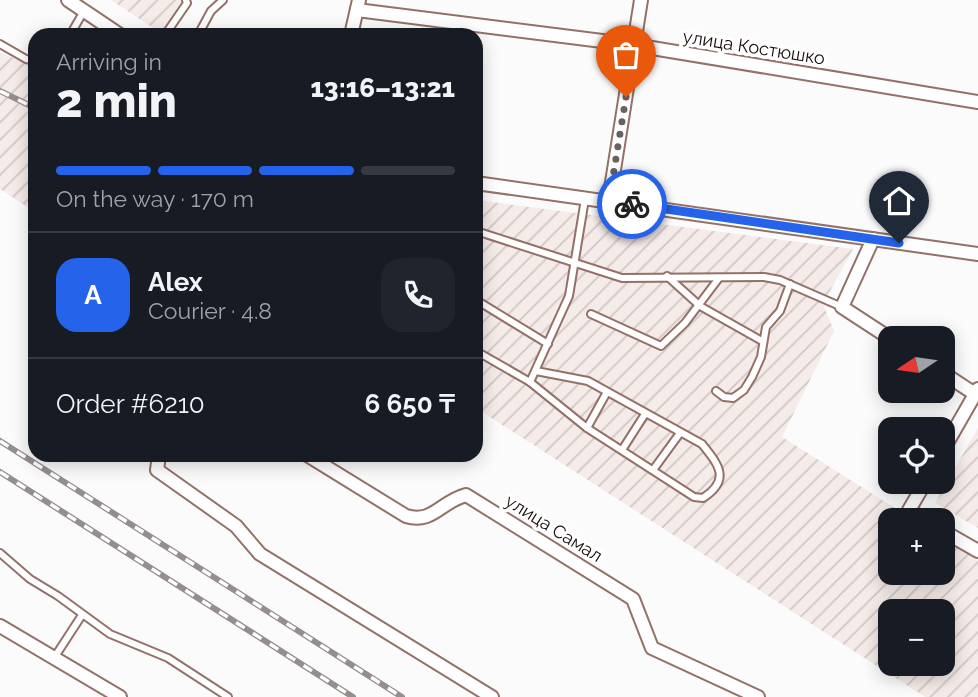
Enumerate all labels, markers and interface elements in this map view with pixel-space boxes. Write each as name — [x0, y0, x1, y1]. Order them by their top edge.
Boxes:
pin — [596, 25, 656, 97]
street label: улица Костюшко — [681, 25, 827, 69]
icon: bag — [607, 36, 645, 74]
text: Arriving in — [56, 48, 162, 75]
text: 13:16–13:21 — [310, 73, 455, 103]
text: 2 min — [56, 74, 177, 128]
courier — [597, 169, 667, 239]
pin — [869, 171, 929, 243]
icon: home — [880, 182, 918, 220]
text: On the way · 170 m — [56, 185, 254, 212]
icon: bike — [613, 185, 651, 223]
button: phone — [381, 258, 455, 332]
text: Alex — [148, 267, 203, 297]
text: A — [84, 280, 102, 310]
text: Courier · 4.8 — [148, 297, 272, 324]
north arrow — [878, 326, 956, 402]
map controls — [878, 326, 955, 676]
text: Order #6210 — [56, 389, 205, 419]
text: 6 650 ₸ — [364, 389, 455, 419]
button: locate — [878, 417, 955, 494]
street label: улица Самал — [502, 490, 606, 566]
button: + — [878, 508, 955, 585]
button: − — [878, 599, 955, 676]

